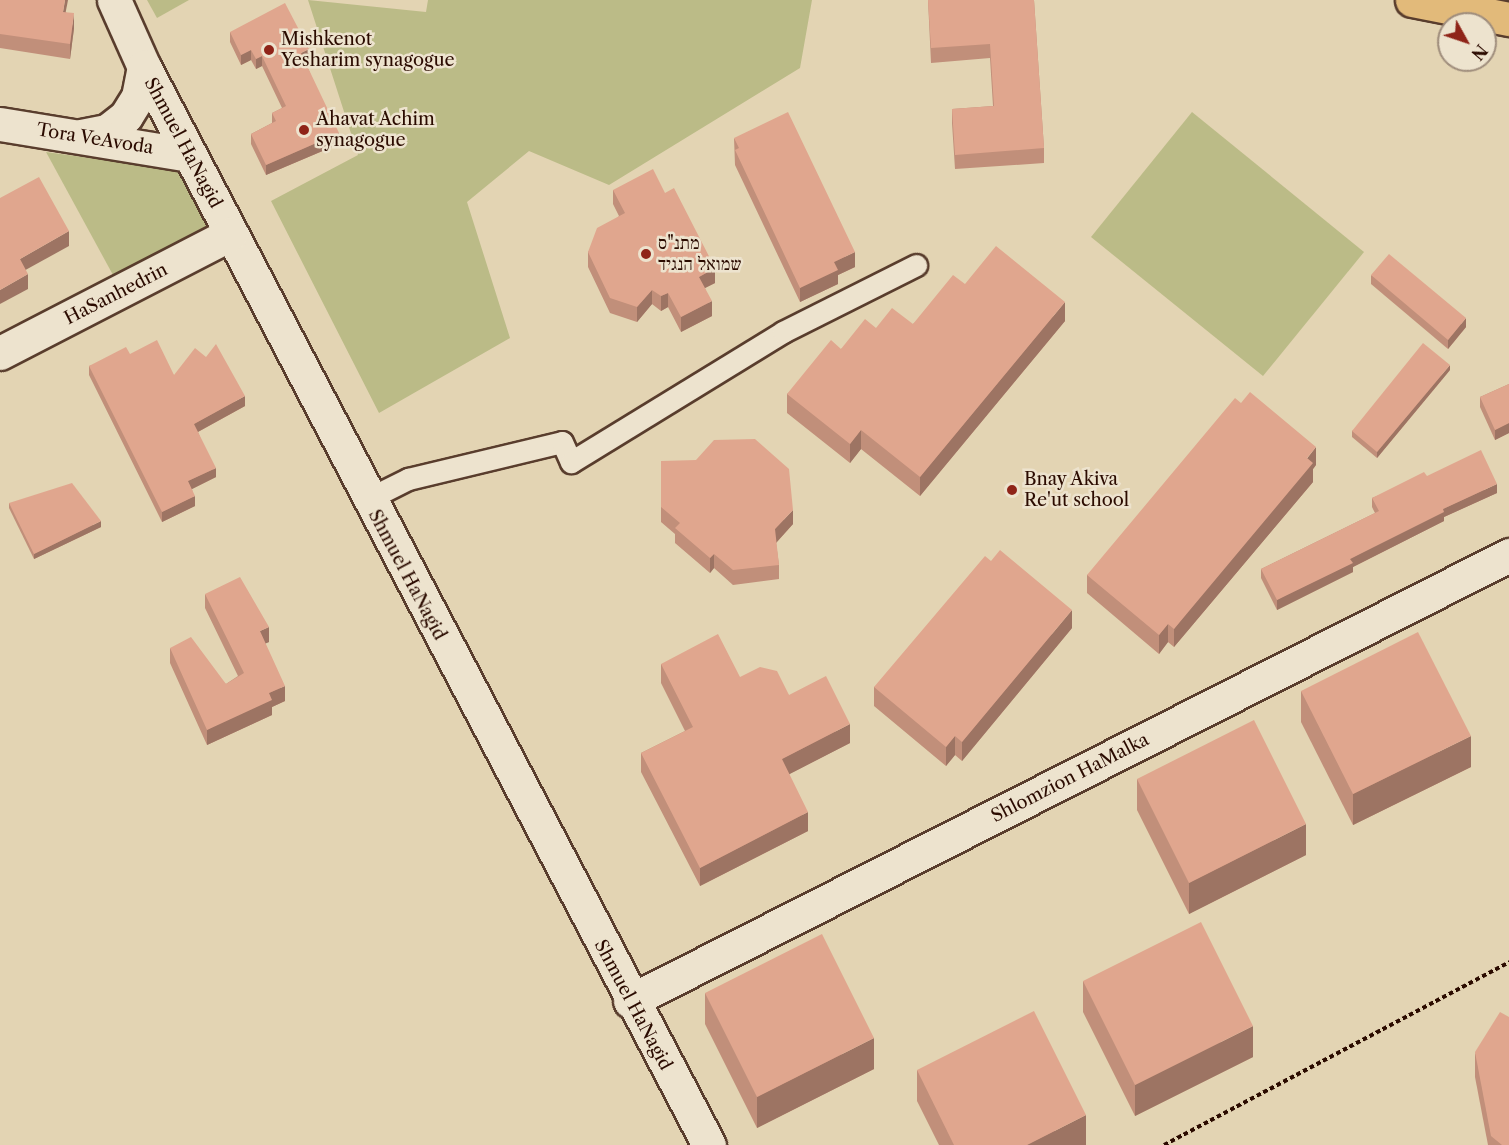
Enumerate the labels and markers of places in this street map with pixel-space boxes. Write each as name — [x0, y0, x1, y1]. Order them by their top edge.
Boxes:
place label: Mishkenot Yesharim synagogue — [281, 29, 455, 72]
marker: Mishkenot Yesharim synagogue — [262, 43, 276, 57]
place label: Ahavat Achim synagogue — [316, 109, 436, 152]
marker: Ahavat Achim synagogue — [297, 123, 311, 137]
place label: מתנ"ס שמואל הנגיד — [658, 233, 741, 276]
marker: מתנ"ס שמואל הנגיד — [639, 247, 653, 261]
place label: Bnay Akiva Re'ut school — [1024, 469, 1129, 512]
marker: Bnay Akiva Re'ut school — [1005, 483, 1019, 497]

